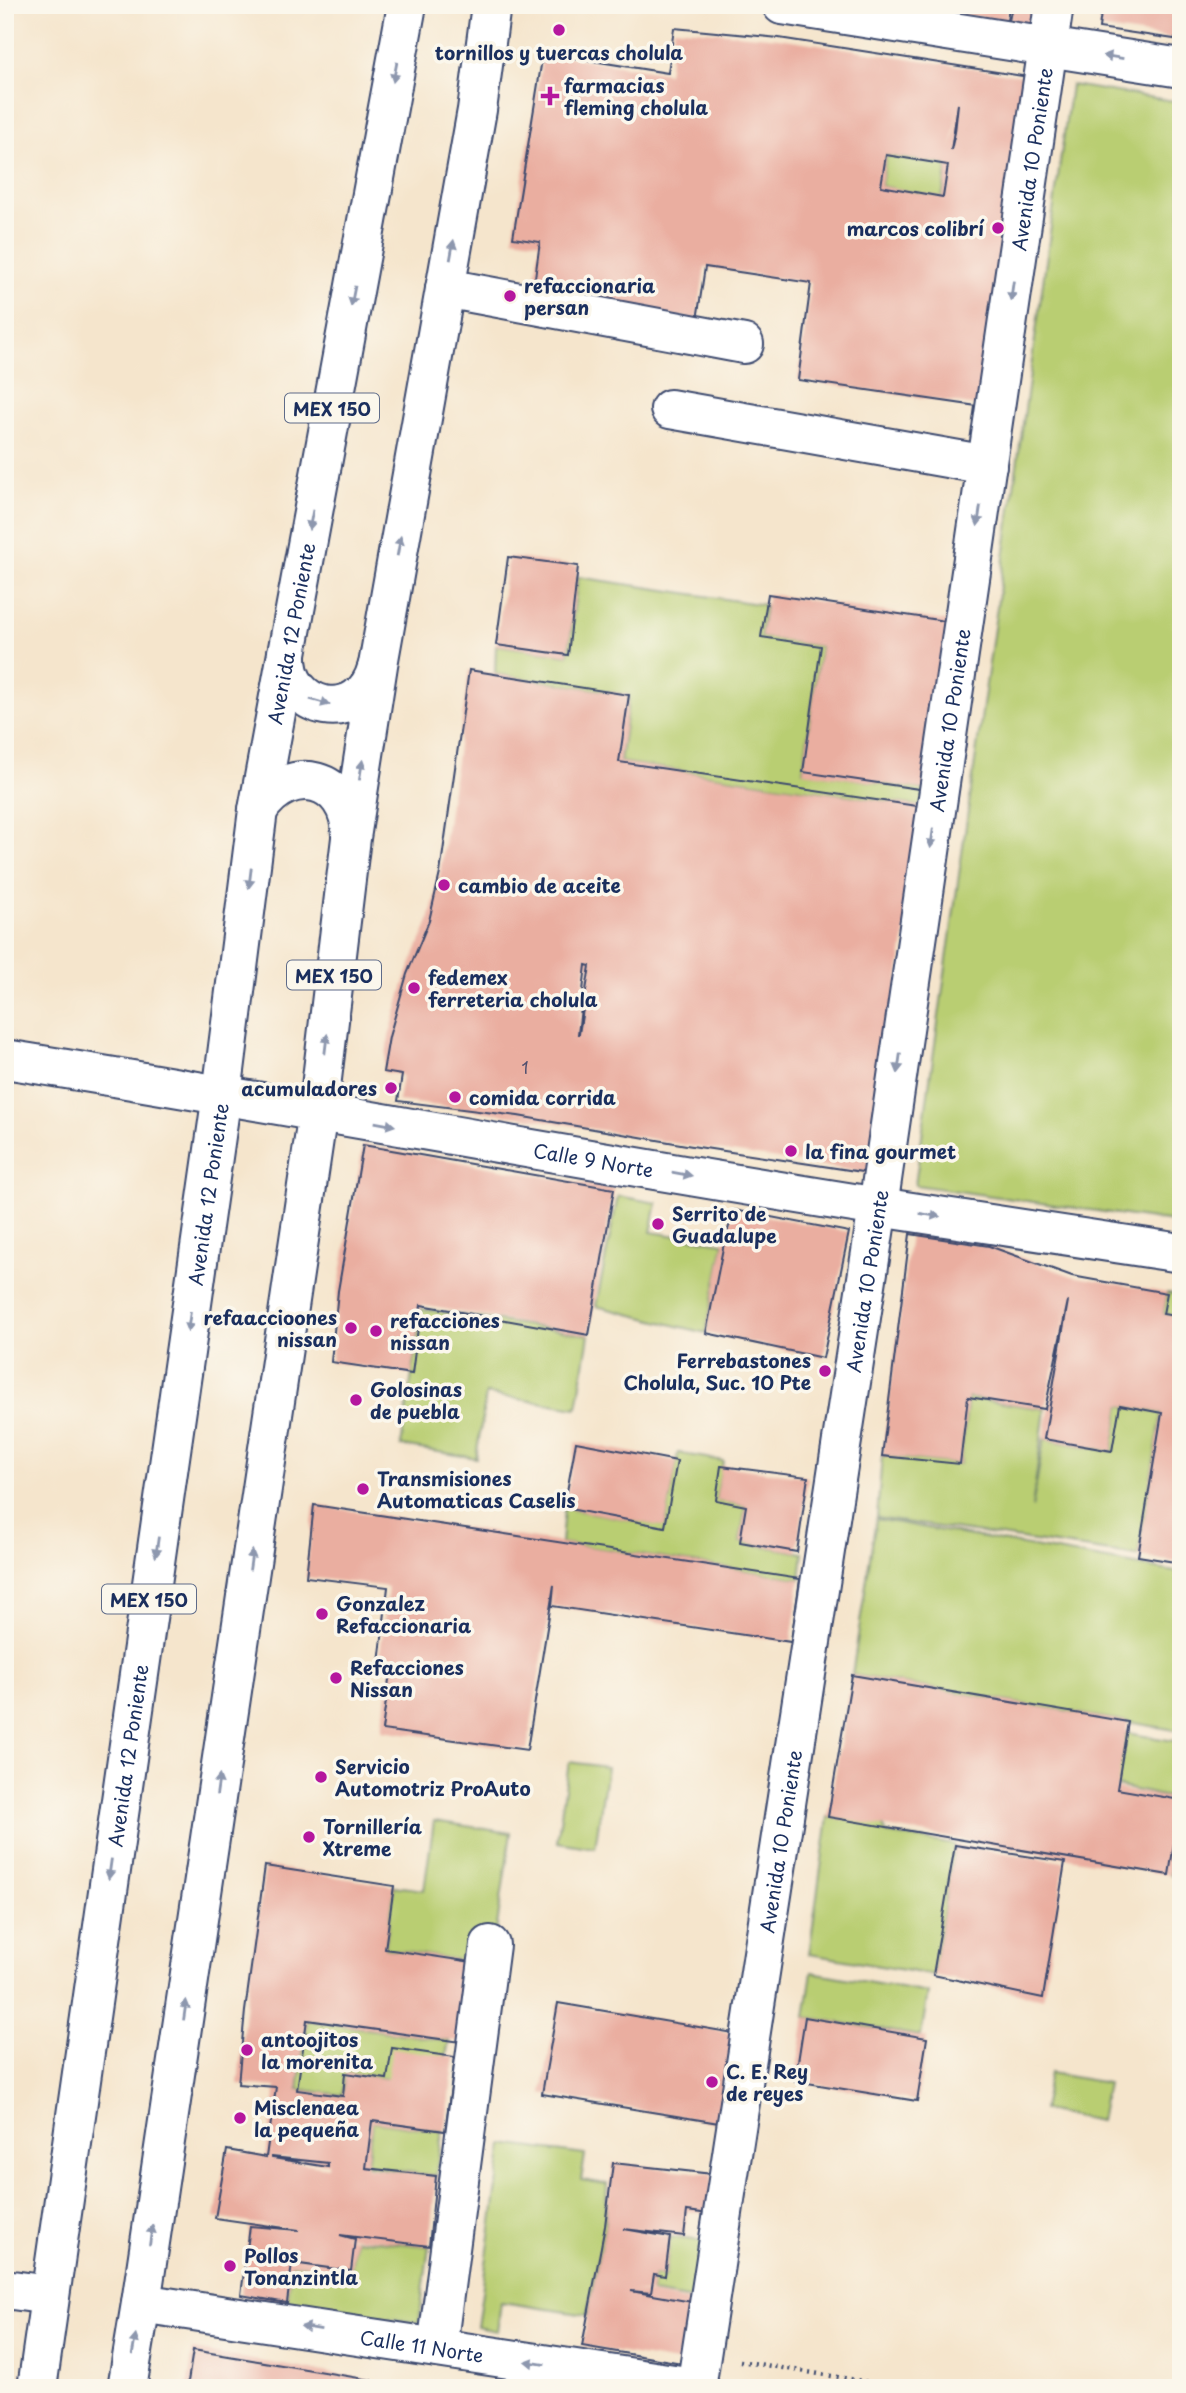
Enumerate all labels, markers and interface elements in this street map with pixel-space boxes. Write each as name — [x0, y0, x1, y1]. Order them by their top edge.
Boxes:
marker: tornillos y tuercas cholula — [551, 22, 567, 38]
place label: tornillos y tuercas cholula — [435, 38, 683, 66]
one-way arrow — [1102, 51, 1124, 62]
one-way arrow — [389, 61, 400, 83]
street label: Avenida 10 Poniente — [1004, 66, 1059, 253]
place label: farmacias fleming cholula — [564, 71, 708, 121]
marker: farmacias fleming cholula — [542, 88, 558, 104]
place label: marcos colibrí — [847, 214, 985, 242]
marker: marcos colibrí — [990, 220, 1006, 236]
one-way arrow — [447, 239, 458, 261]
place label: refaccionaria persan — [524, 271, 655, 321]
one-way arrow — [1006, 280, 1017, 302]
one-way arrow — [347, 285, 358, 307]
marker: refaccionaria persan — [502, 288, 518, 304]
road number: MEX 150 — [285, 394, 379, 422]
one-way arrow — [974, 505, 985, 527]
one-way arrow — [306, 509, 317, 531]
one-way arrow — [394, 535, 405, 557]
street label: Avenida 12 Poniente — [260, 540, 321, 727]
street label: Avenida 10 Poniente — [922, 627, 977, 814]
one-way arrow — [310, 698, 331, 708]
one-way arrow — [356, 759, 367, 781]
one-way arrow — [927, 827, 938, 849]
one-way arrow — [244, 867, 255, 889]
place label: cambio de aceite — [458, 871, 621, 899]
marker: cambio de aceite — [436, 877, 452, 893]
road number: MEX 150 — [287, 960, 381, 990]
place label: fedemex ferreteria cholula — [428, 963, 598, 1013]
marker: fedemex ferreteria cholula — [406, 980, 422, 996]
one-way arrow — [320, 1033, 331, 1055]
one-way arrow — [894, 1052, 905, 1074]
house number: 1 — [521, 1055, 529, 1079]
place label: acumuladores — [241, 1074, 377, 1102]
marker: acumuladores — [383, 1080, 399, 1096]
place label: comida corrida — [469, 1083, 616, 1111]
marker: comida corrida — [447, 1089, 463, 1105]
street label: Avenida 12 Poniente — [181, 1101, 235, 1287]
one-way arrow — [374, 1119, 396, 1130]
street label: Calle 9 Norte — [531, 1136, 656, 1184]
place label: la fina gourmet — [805, 1137, 956, 1165]
marker: la fina gourmet — [783, 1143, 799, 1159]
one-way arrow — [671, 1169, 693, 1180]
street label: Avenida 10 Poniente — [839, 1188, 894, 1375]
place label: Serrito de Guadalupe — [672, 1199, 777, 1249]
one-way arrow — [919, 1210, 941, 1221]
marker: Serrito de Guadalupe — [650, 1216, 666, 1232]
place label: refaaccioones nissan — [204, 1303, 337, 1353]
place label: refacciones nissan — [390, 1306, 500, 1356]
one-way arrow — [183, 1311, 194, 1333]
marker: refaaccioones nissan — [343, 1320, 359, 1336]
marker: refacciones nissan — [368, 1323, 384, 1339]
place label: Ferrebastones Cholula, Suc. 10 Pte — [623, 1346, 811, 1396]
marker: Ferrebastones Cholula, Suc. 10 Pte — [817, 1363, 833, 1379]
place label: Golosinas de puebla — [370, 1375, 462, 1425]
marker: Golosinas de puebla — [348, 1392, 364, 1408]
place label: Transmisiones Automaticas Caselis — [377, 1464, 576, 1514]
marker: Transmisiones Automaticas Caselis — [355, 1481, 371, 1497]
one-way arrow — [151, 1536, 162, 1558]
one-way arrow — [246, 1549, 257, 1571]
road number: MEX 150 — [102, 1584, 196, 1614]
place label: Gonzalez Refaccionaria — [336, 1589, 471, 1639]
marker: Gonzalez Refaccionaria — [314, 1606, 330, 1622]
place label: Refacciones Nissan — [350, 1653, 464, 1703]
street label: Avenida 12 Poniente — [101, 1662, 154, 1849]
marker: Refacciones Nissan — [328, 1670, 344, 1686]
street label: Avenida 10 Poniente — [752, 1748, 808, 1935]
place label: Servicio Automotriz ProAuto — [335, 1752, 531, 1802]
marker: Servicio Automotriz ProAuto — [313, 1769, 329, 1785]
one-way arrow — [213, 1774, 224, 1796]
place label: Tornillería Xtreme — [323, 1812, 422, 1862]
marker: Tornillería Xtreme — [301, 1829, 317, 1845]
one-way arrow — [104, 1858, 115, 1880]
one-way arrow — [179, 1999, 190, 2021]
place label: antoojitos la morenita — [261, 2025, 373, 2075]
marker: antoojitos la morenita — [239, 2042, 255, 2058]
place label: C. E. Rey de reyes — [726, 2057, 808, 2107]
marker: C. E. Rey de reyes — [704, 2074, 720, 2090]
place label: Misclenaea la pequeña — [254, 2093, 359, 2143]
marker: Misclenaea la pequeña — [232, 2110, 248, 2126]
one-way arrow — [146, 2224, 157, 2246]
place label: Pollos Tonanzintla — [244, 2241, 358, 2291]
marker: Pollos Tonanzintla — [222, 2258, 238, 2274]
street label: Calle 11 Norte — [358, 2322, 486, 2369]
one-way arrow — [299, 2323, 321, 2334]
one-way arrow — [129, 2334, 140, 2356]
one-way arrow — [524, 2357, 546, 2368]

